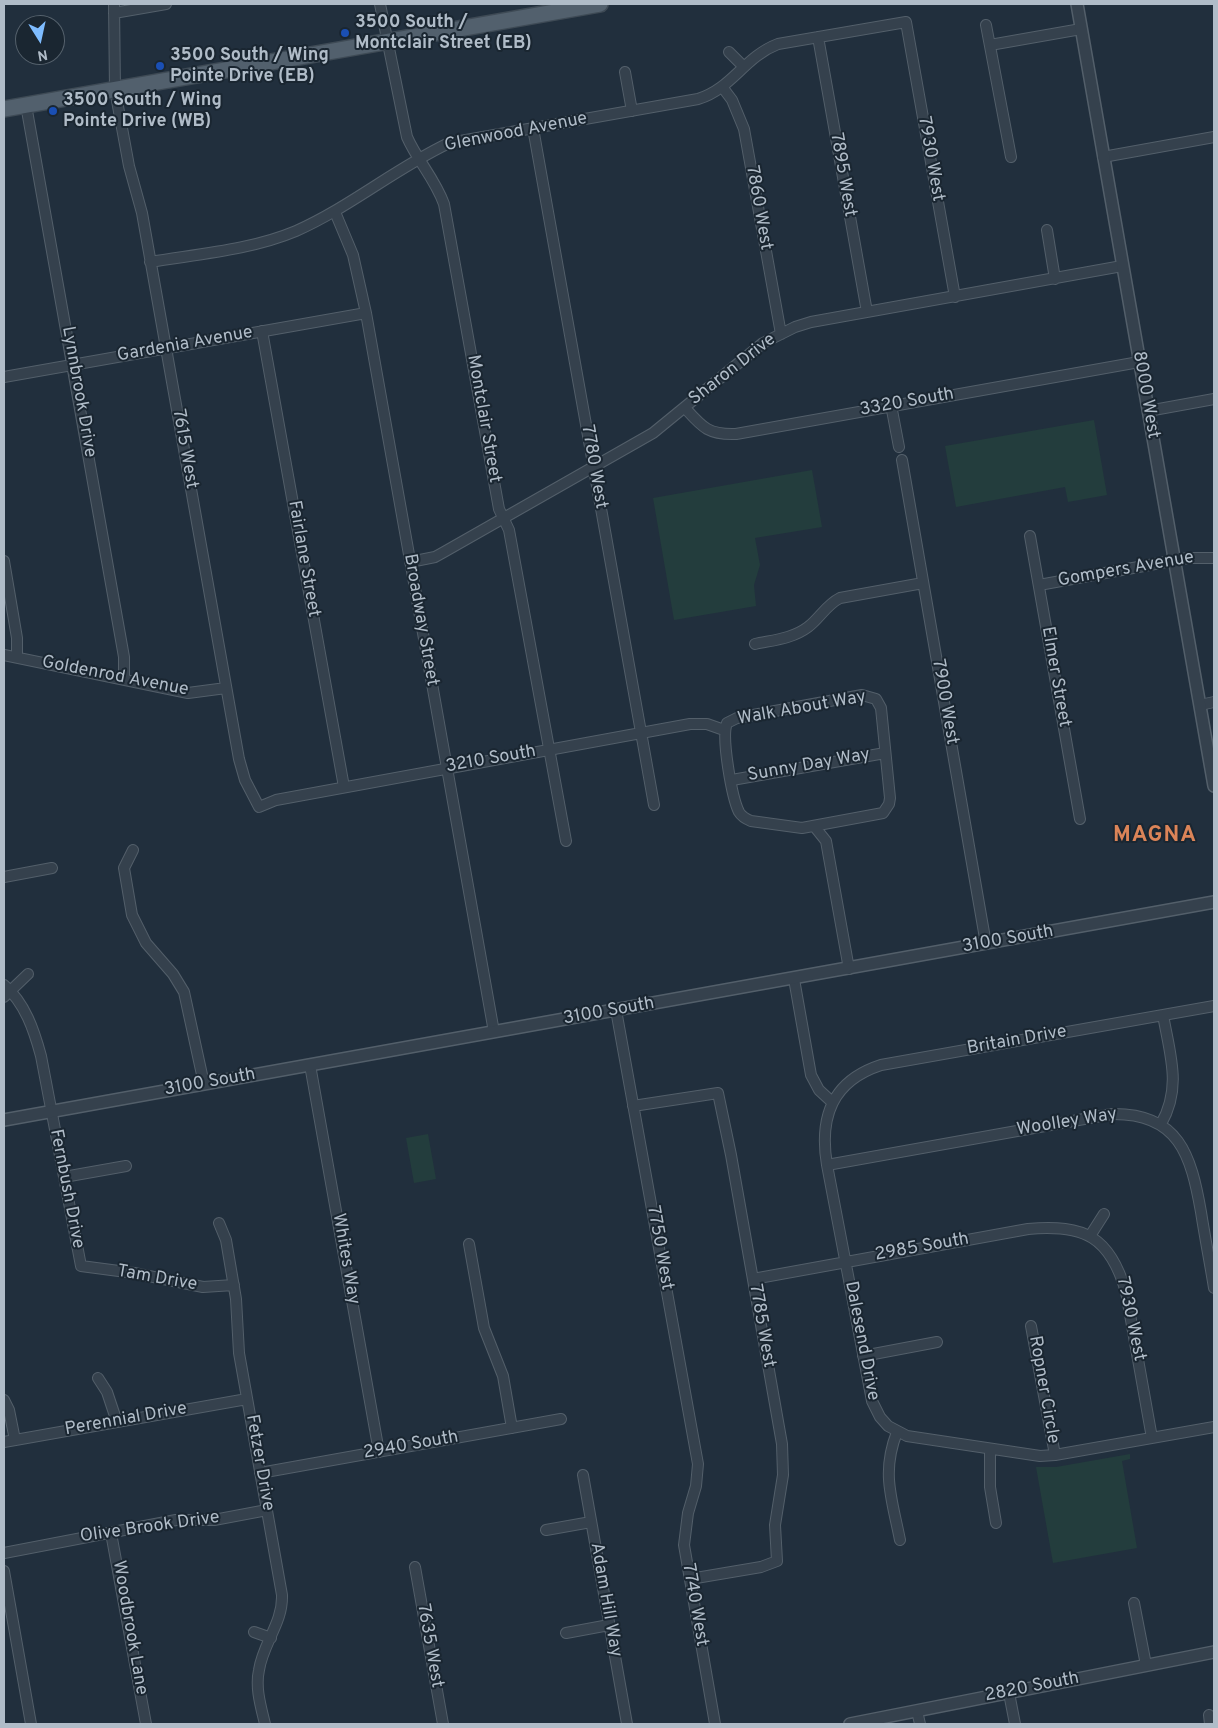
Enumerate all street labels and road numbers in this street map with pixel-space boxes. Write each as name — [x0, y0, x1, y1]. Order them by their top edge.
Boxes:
street label: Glenwood Avenue — [443, 109, 589, 157]
street label: 7930 West — [912, 115, 948, 203]
street label: 7895 West — [824, 131, 860, 219]
street label: 7860 West — [740, 164, 776, 252]
street label: Gardenia Avenue — [116, 322, 254, 368]
street label: Lynnbrook Drive — [56, 325, 100, 459]
street label: Sharon Drive — [685, 329, 781, 411]
street label: 8000 West — [1127, 349, 1163, 441]
street label: Montclair Street — [461, 353, 505, 485]
street label: 3320 South — [858, 384, 956, 422]
street label: 7615 West — [166, 407, 202, 491]
street label: 7780 West — [575, 423, 611, 511]
street label: Fairlane Street — [282, 499, 324, 619]
street label: Gompers Avenue — [1056, 547, 1196, 593]
street label: Broadway Street — [398, 552, 442, 688]
street label: Elmer Street — [1036, 625, 1074, 729]
street label: Goldenrod Avenue — [40, 652, 190, 702]
street label: 7900 West — [926, 658, 962, 746]
street label: Walk About Way — [736, 687, 868, 731]
street label: 3210 South — [444, 741, 538, 779]
street label: Sunny Day Way — [746, 745, 872, 787]
street label: 3100 South — [961, 921, 1055, 959]
street label: 3100 South — [562, 993, 656, 1031]
street label: Britain Drive — [965, 1022, 1069, 1060]
street label: 3100 South — [163, 1064, 257, 1102]
street label: Woolley Way — [1015, 1104, 1119, 1142]
street label: Fernbush Drive — [44, 1127, 88, 1251]
street label: 7750 West — [641, 1204, 677, 1292]
street label: Whites Way — [326, 1212, 364, 1306]
street label: 2985 South — [873, 1229, 971, 1267]
street label: Tam Drive — [115, 1261, 199, 1297]
street label: 7930 West — [1111, 1275, 1149, 1363]
street label: Dalesend Drive — [839, 1279, 883, 1403]
street label: 7785 West — [743, 1282, 779, 1370]
street label: Ropner Circle — [1023, 1334, 1063, 1446]
street label: Perennial Drive — [63, 1399, 189, 1441]
street label: Fetzer Drive — [240, 1413, 278, 1513]
street label: 2940 South — [362, 1427, 460, 1465]
street label: Olive Brook Drive — [79, 1508, 221, 1548]
street label: Adam Hill Way — [584, 1541, 626, 1659]
street label: Woodbrook Lane — [107, 1559, 151, 1697]
street label: 7740 West — [676, 1562, 712, 1648]
street label: 7635 West — [411, 1602, 447, 1690]
street label: 2820 South — [983, 1668, 1081, 1708]

